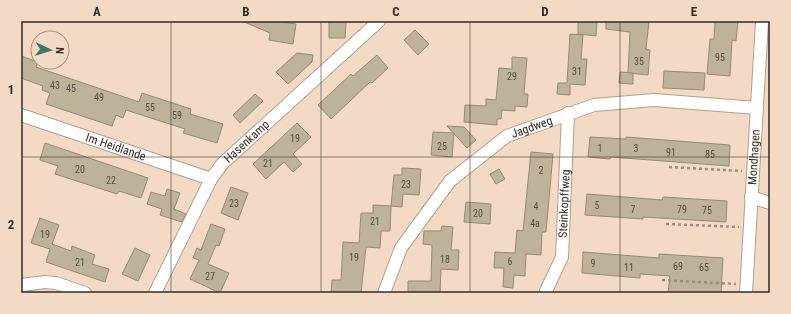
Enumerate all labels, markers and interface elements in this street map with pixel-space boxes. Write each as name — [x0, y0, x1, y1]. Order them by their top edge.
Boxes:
text: A — [93, 4, 101, 19]
text: B — [242, 4, 250, 19]
text: C — [392, 4, 400, 19]
text: D — [541, 4, 549, 19]
text: E — [691, 4, 698, 19]
north arrow — [30, 30, 70, 70]
text: N — [53, 47, 66, 55]
house number: 95 — [715, 52, 725, 63]
house number: 35 — [634, 56, 644, 67]
house number: 31 — [572, 66, 582, 77]
house number: 29 — [507, 71, 517, 82]
house number: 43 — [50, 80, 60, 91]
text: 1 — [8, 82, 14, 97]
house number: 45 — [66, 83, 76, 94]
house number: 49 — [94, 92, 104, 103]
house number: 55 — [145, 102, 155, 113]
house number: 59 — [172, 110, 182, 121]
street label: Jagdweg — [509, 113, 554, 141]
street label: Hasenkamp — [221, 117, 272, 166]
street label: Mondhagen — [745, 129, 763, 185]
street label: Im Heidlande — [84, 130, 148, 164]
house number: 19 — [290, 133, 300, 144]
house number: 25 — [437, 141, 447, 152]
house number: 1 — [598, 143, 602, 154]
house number: 3 — [634, 143, 639, 154]
house number: 91 — [666, 147, 676, 158]
house number: 85 — [705, 149, 715, 160]
house number: 21 — [263, 158, 273, 169]
house number: 20 — [75, 164, 85, 175]
house number: 2 — [539, 165, 544, 176]
street label: Steinkopffweg — [556, 169, 573, 238]
house number: 22 — [106, 175, 116, 186]
house number: 23 — [401, 179, 411, 190]
house number: 23 — [229, 198, 239, 209]
house number: 5 — [595, 200, 600, 211]
house number: 4 — [534, 201, 539, 212]
house number: 7 — [631, 204, 636, 215]
house number: 79 — [677, 204, 687, 215]
house number: 75 — [702, 205, 712, 216]
house number: 20 — [473, 208, 483, 219]
house number: 21 — [370, 216, 380, 227]
text: 2 — [8, 217, 15, 232]
house number: 4a — [530, 218, 540, 229]
house number: 19 — [40, 229, 50, 240]
house number: 19 — [349, 252, 359, 263]
house number: 18 — [440, 254, 450, 265]
house number: 6 — [508, 256, 513, 267]
house number: 21 — [75, 257, 85, 268]
house number: 9 — [591, 258, 596, 269]
house number: 69 — [673, 261, 683, 272]
house number: 11 — [624, 262, 634, 273]
house number: 65 — [699, 262, 709, 273]
house number: 27 — [205, 271, 215, 282]

